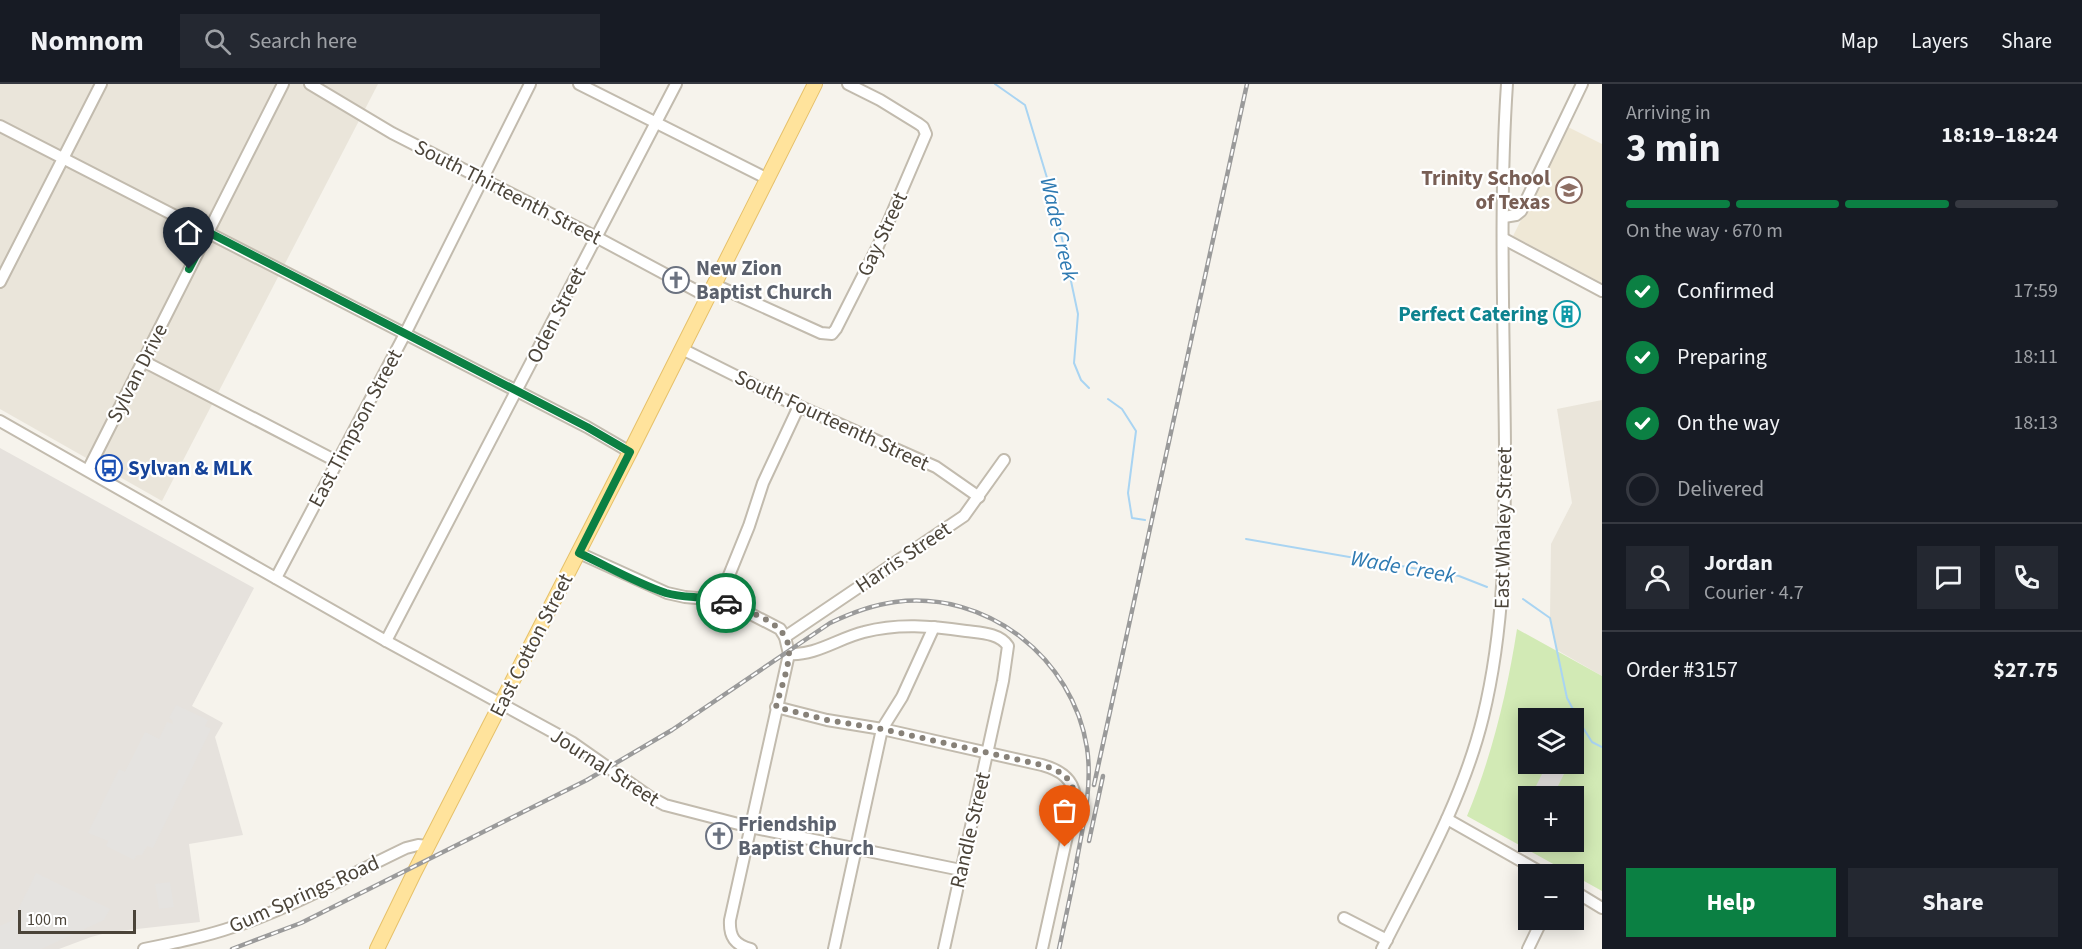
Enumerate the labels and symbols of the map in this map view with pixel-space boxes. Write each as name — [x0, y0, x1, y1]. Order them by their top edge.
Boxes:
street label: South Thirteenth Street — [409, 132, 607, 252]
place label: Trinity School of Texas — [1421, 163, 1550, 217]
water label: Wade Creek — [1031, 174, 1087, 285]
school or university icon: Trinity School of Texas — [1554, 175, 1584, 205]
street label: Gay Street — [849, 187, 915, 281]
pin — [163, 207, 214, 269]
place label: New Zion Baptist Church — [696, 253, 832, 307]
street label: Oden Street — [519, 262, 593, 368]
church icon: New Zion Baptist Church — [661, 265, 691, 295]
place label: Perfect Catering — [1398, 299, 1548, 329]
building icon: Perfect Catering — [1552, 299, 1582, 329]
street label: Sylvan Drive — [99, 318, 175, 428]
street label: East Timpson Street — [301, 344, 409, 512]
street label: South Fourteenth Street — [730, 362, 934, 478]
street label: East Whaley Street — [1487, 447, 1519, 609]
bus stop icon: Sylvan & MLK — [94, 453, 124, 483]
place label: Sylvan & MLK — [128, 453, 254, 483]
street label: Harris Street — [849, 514, 957, 600]
water label: Wade Creek — [1348, 542, 1458, 592]
street label: East Cotton Street — [482, 568, 580, 722]
courier — [696, 573, 756, 633]
street label: Journal Street — [545, 721, 665, 813]
street label: Randle Street — [942, 769, 998, 891]
pin — [1039, 785, 1090, 847]
place label: Friendship Baptist Church — [738, 809, 874, 863]
church icon: Friendship Baptist Church — [704, 821, 734, 851]
street label: Gum Springs Road — [224, 847, 384, 941]
scale bar — [18, 907, 136, 934]

